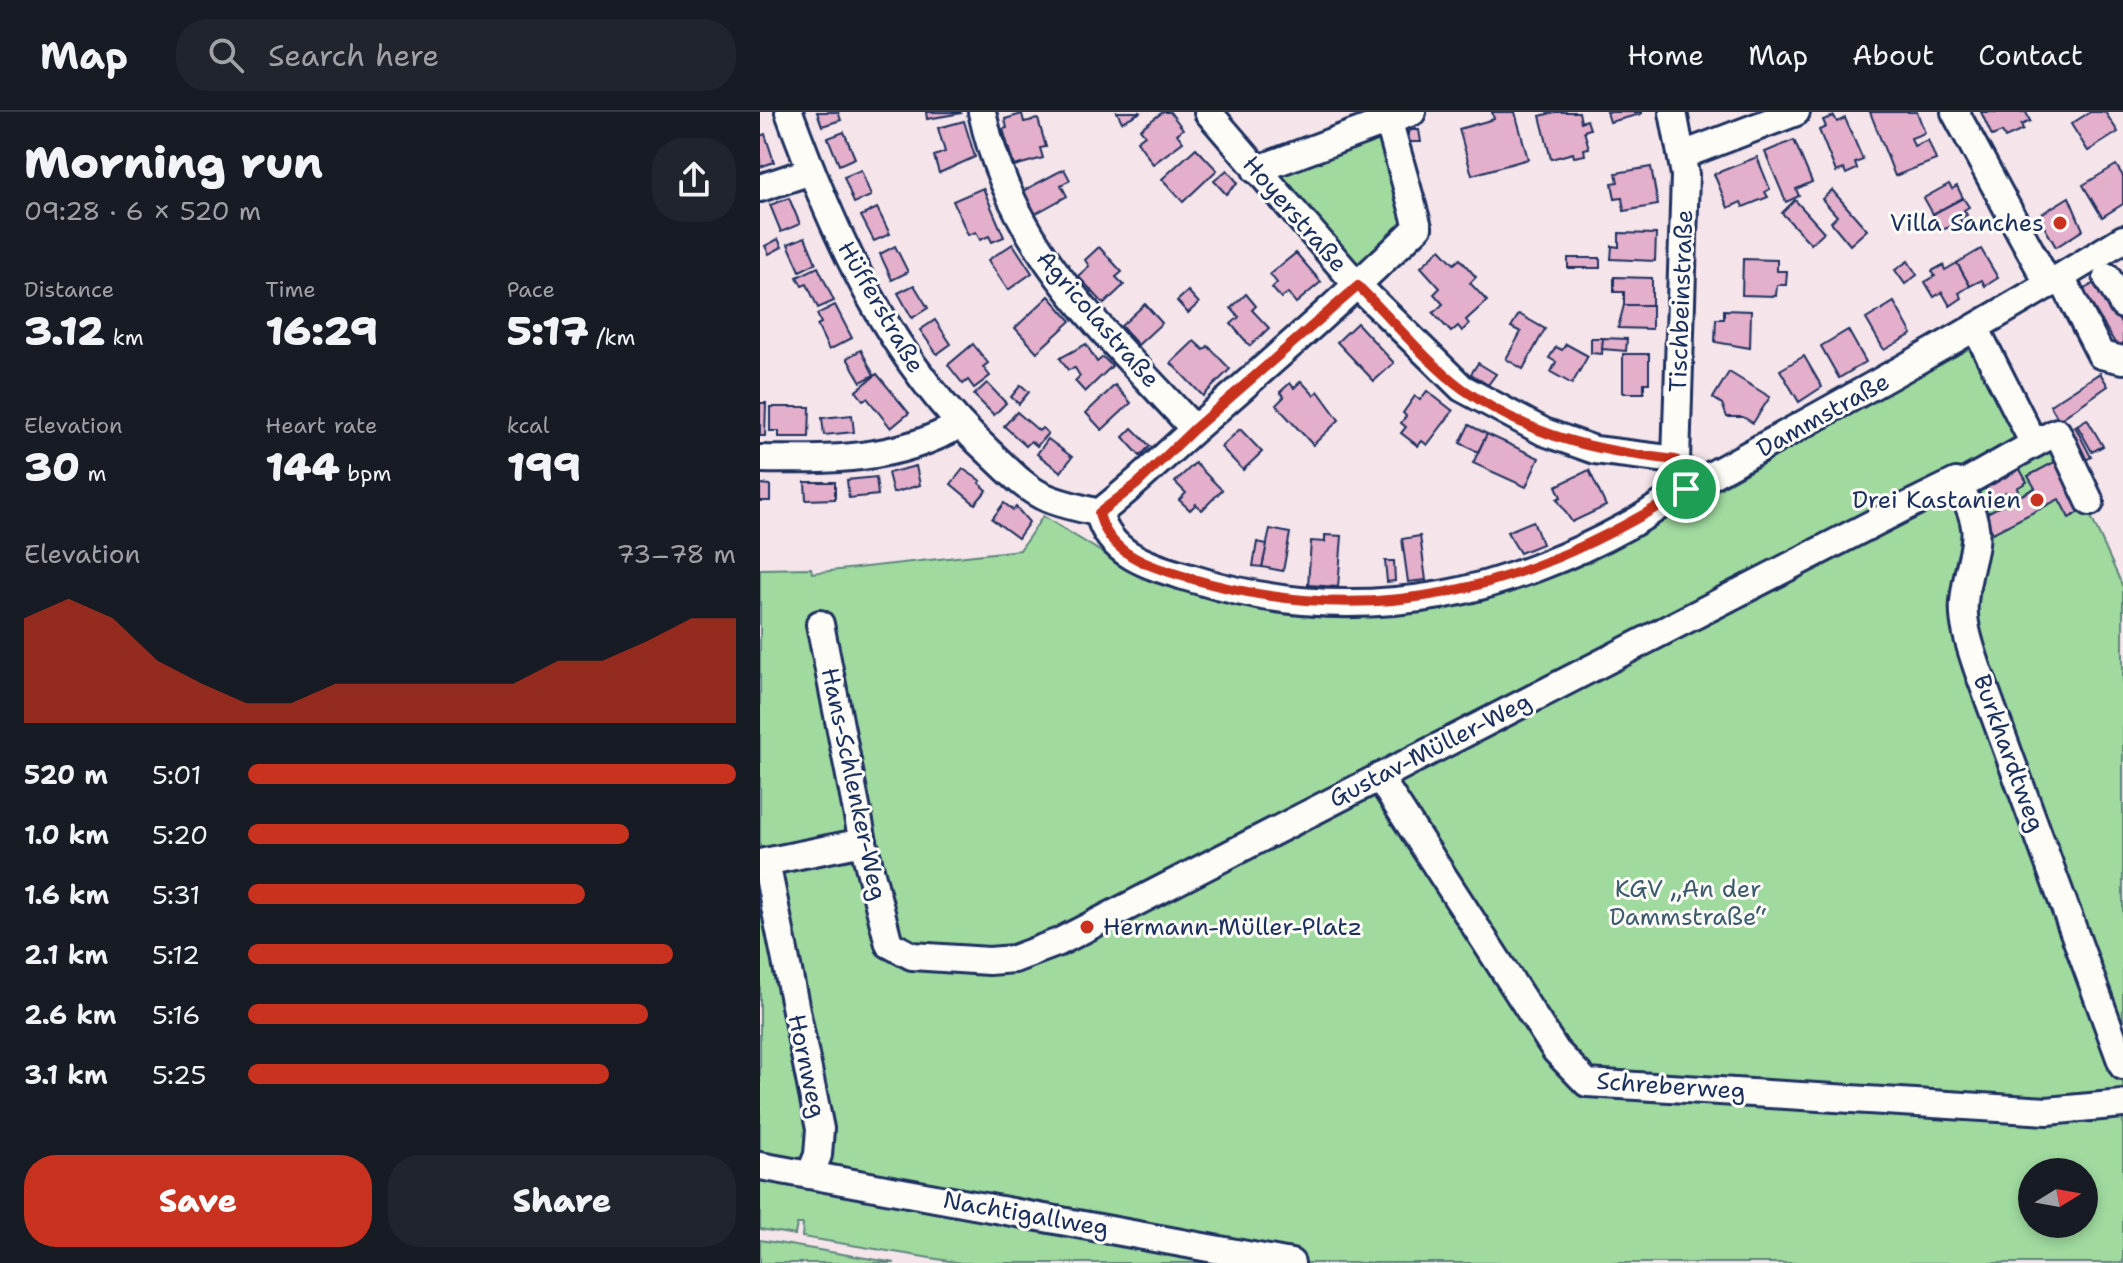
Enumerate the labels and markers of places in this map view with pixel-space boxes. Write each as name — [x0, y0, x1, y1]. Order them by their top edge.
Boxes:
place label: Villa Sanches — [1890, 207, 2044, 239]
marker: Villa Sanches — [2051, 214, 2069, 232]
pin — [1652, 455, 1720, 523]
place label: Drei Kastanien — [1852, 484, 2021, 516]
marker: Drei Kastanien — [2028, 491, 2046, 509]
place label: Hermann-Müller-Platz — [1103, 911, 1362, 943]
marker: Hermann-Müller-Platz — [1078, 918, 1096, 936]

